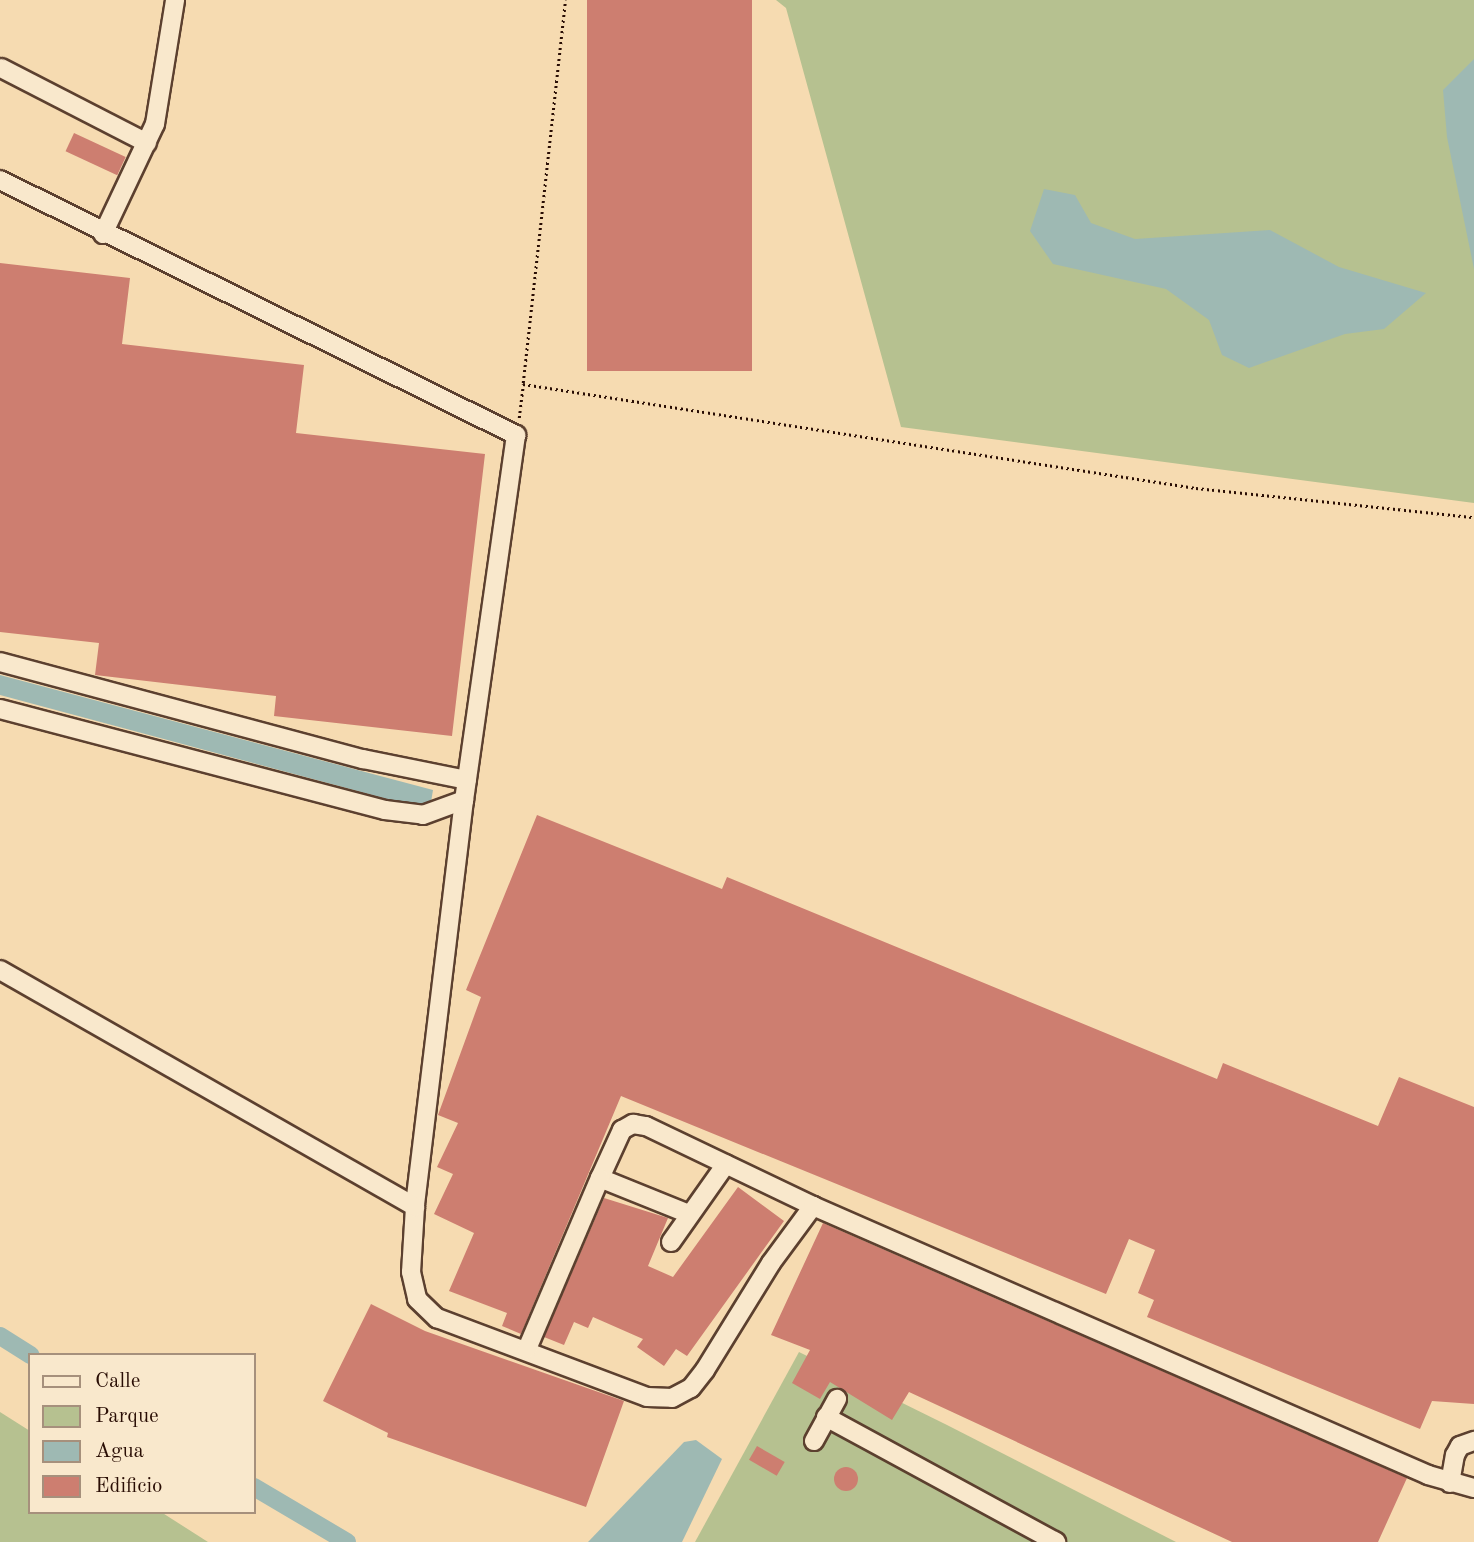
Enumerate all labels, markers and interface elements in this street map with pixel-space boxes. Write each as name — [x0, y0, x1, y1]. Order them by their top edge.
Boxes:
legend — [28, 1353, 256, 1514]
text: Calle — [95, 1371, 140, 1392]
text: Parque — [95, 1406, 159, 1427]
text: Agua — [95, 1441, 144, 1462]
text: Edificio — [95, 1476, 163, 1497]

